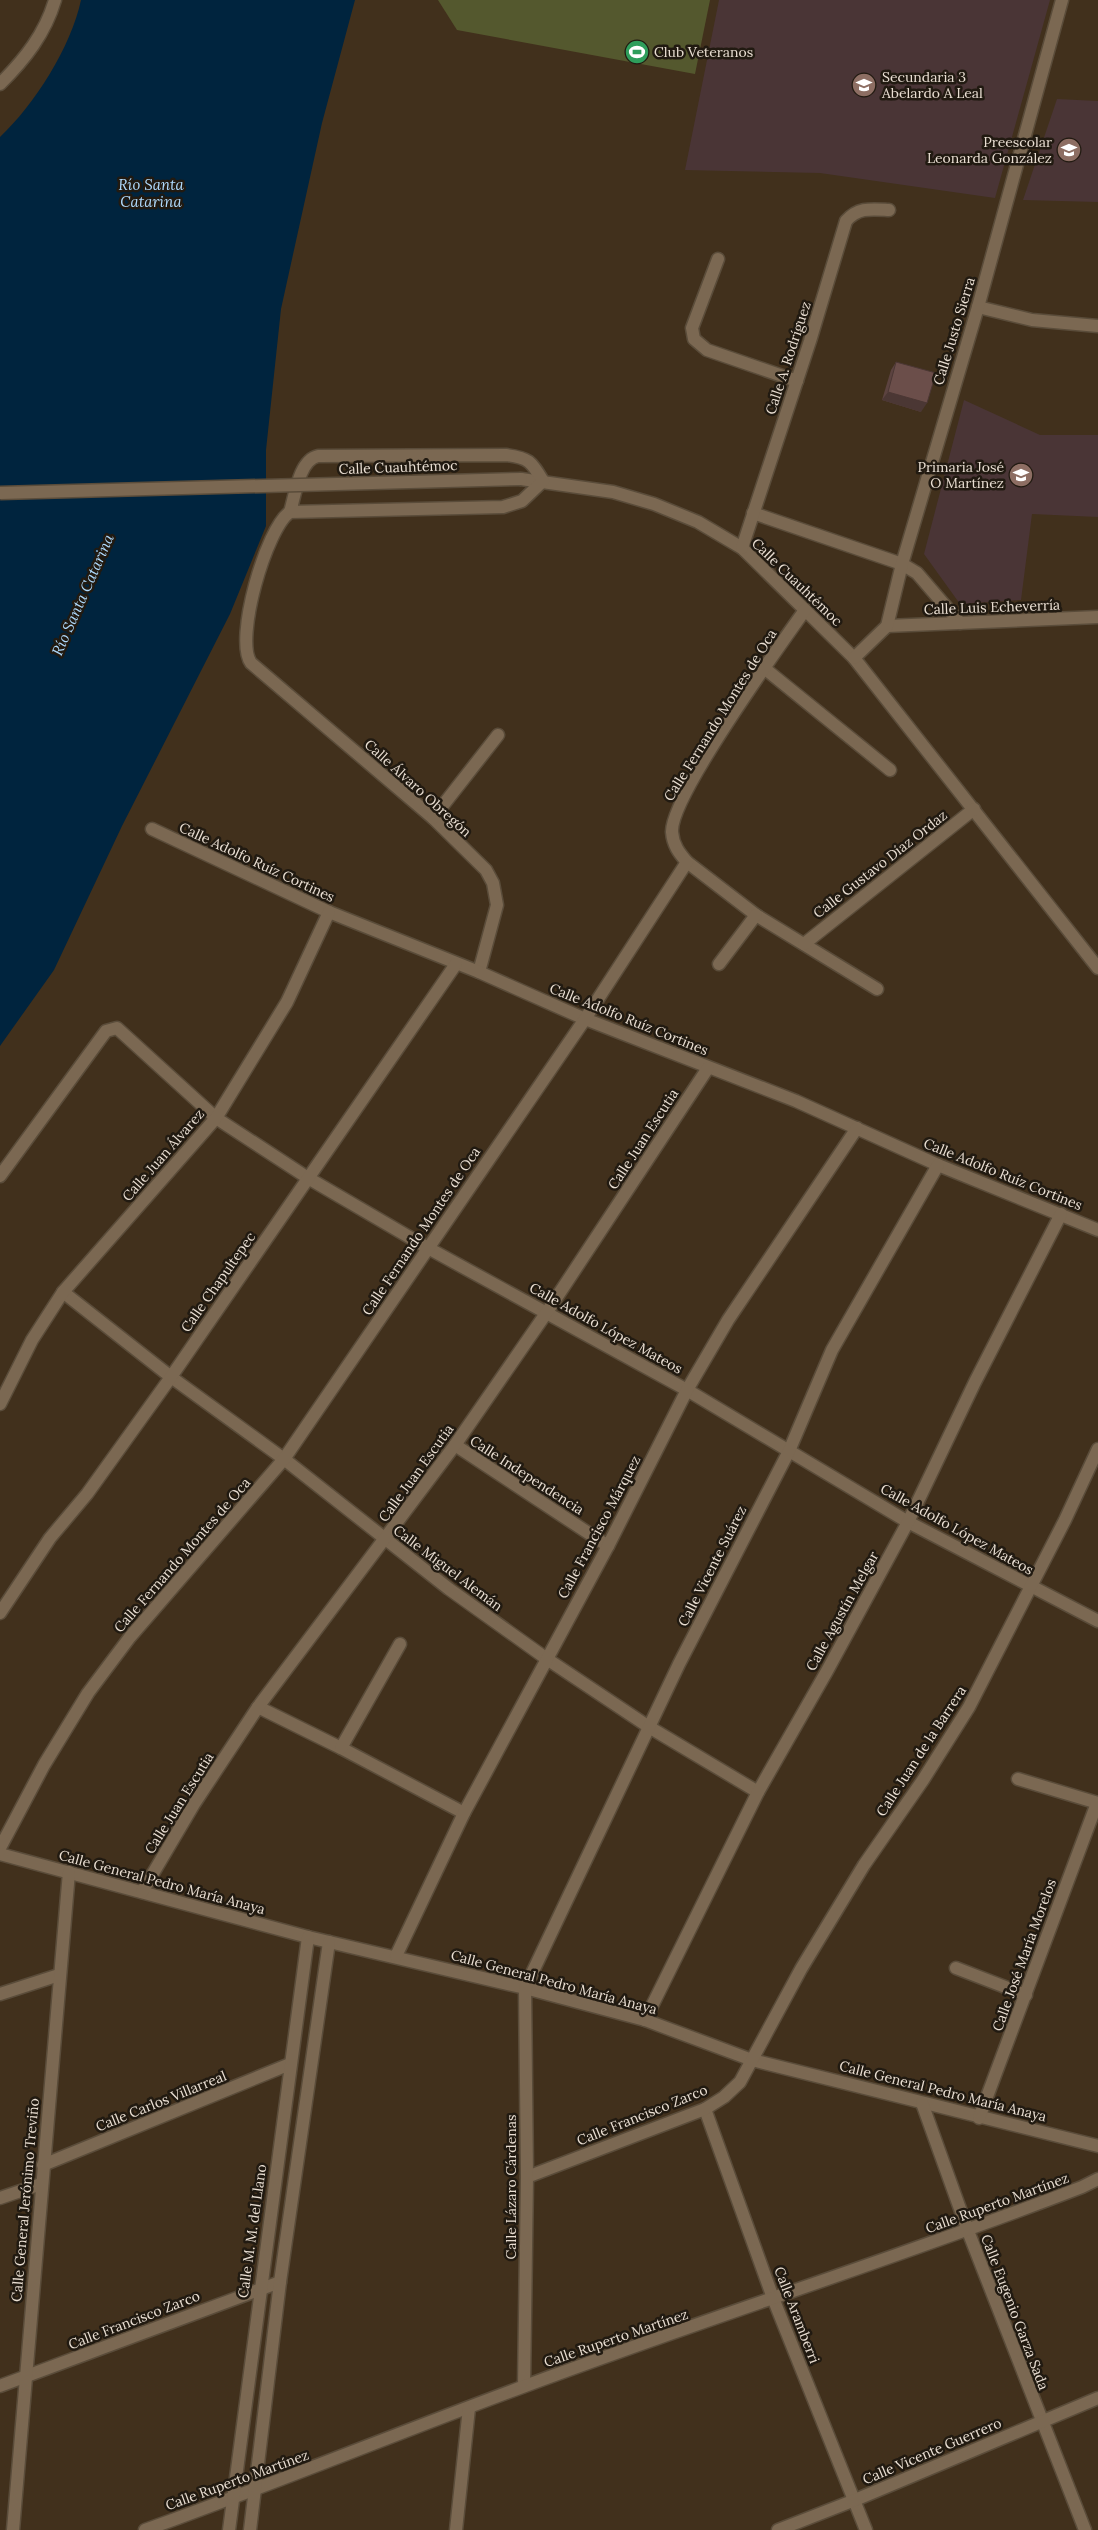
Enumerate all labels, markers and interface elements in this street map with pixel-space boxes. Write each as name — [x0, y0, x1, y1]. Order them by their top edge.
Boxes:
sports icon: Club Veteranos — [624, 39, 650, 65]
place label: Club Veteranos — [654, 43, 753, 61]
place label: Secundaria 3 Abelardo A Leal — [881, 68, 983, 102]
school or university icon: Secundaria 3 Abelardo A Leal — [851, 72, 877, 98]
place label: Preescolar Leonarda González — [927, 133, 1052, 167]
school or university icon: Preescolar Leonarda González — [1056, 137, 1082, 163]
water label: Río Santa Catarina — [118, 175, 185, 211]
street label: Calle Justo Sierra — [929, 275, 979, 387]
street label: Calle A. Rodríguez — [761, 299, 815, 417]
street label: Calle Cuauhtémoc — [338, 456, 458, 478]
place label: Primaria José O Martínez — [917, 458, 1004, 492]
school or university icon: Primaria José O Martínez — [1008, 462, 1034, 488]
water label: Río Santa Catarina — [47, 530, 118, 658]
street label: Calle Cuauhtémoc — [748, 534, 846, 630]
street label: Calle Luis Echeverría — [924, 596, 1060, 618]
street label: Calle Fernando Montes de Oca — [660, 626, 780, 804]
street label: Calle Álvaro Obregón — [361, 735, 476, 841]
street label: Calle Gustavo Díaz Ordaz — [809, 806, 951, 922]
street label: Calle Adolfo Ruíz Cortines — [176, 818, 338, 906]
street label: Calle Adolfo Ruíz Cortines — [547, 979, 711, 1059]
street label: Calle Juan Escutia — [604, 1085, 682, 1193]
street label: Calle Juan Álvarez — [118, 1105, 208, 1205]
street label: Calle Adolfo Ruíz Cortines — [921, 1134, 1085, 1214]
street label: Calle Fernando Montes de Oca — [358, 1143, 484, 1319]
street label: Calle Chapultepec — [177, 1228, 259, 1336]
street label: Calle Adolfo López Mateos — [526, 1278, 686, 1378]
street label: Calle Juan Escutia — [374, 1421, 458, 1525]
street label: Calle Independencia — [467, 1431, 587, 1519]
street label: Calle Francisco Márquez — [554, 1452, 644, 1602]
street label: Calle Fernando Montes de Oca — [110, 1474, 254, 1636]
street label: Calle Adolfo López Mateos — [877, 1479, 1037, 1579]
street label: Calle Vicente Suárez — [674, 1503, 750, 1629]
street label: Calle Miguel Alemán — [390, 1521, 507, 1615]
street label: Calle Agustín Melgar — [802, 1548, 882, 1674]
street label: Calle Juan de la Barrera — [872, 1682, 970, 1820]
street label: Calle Juan Escutia — [141, 1749, 217, 1857]
street label: Calle General Pedro María Anaya — [57, 1846, 267, 1918]
street label: Calle José María Morelos — [988, 1876, 1060, 2034]
street label: Calle General Pedro María Anaya — [449, 1946, 659, 2018]
street label: Calle General Pedro María Anaya — [838, 2057, 1048, 2125]
street label: Calle Carlos Villarreal — [93, 2066, 229, 2135]
street label: Calle Francisco Zarco — [574, 2081, 710, 2149]
street label: Calle General Jerónimo Treviño — [7, 2097, 43, 2303]
street label: Calle Lázaro Cárdenas — [502, 2115, 520, 2259]
street label: Calle M. M. del Llano — [234, 2163, 270, 2299]
street label: Calle Ruperto Martínez — [923, 2169, 1071, 2237]
street label: Calle Eugenio Garza Sada — [977, 2232, 1053, 2392]
street label: Calle Aramberri — [770, 2264, 824, 2366]
street label: Calle Francisco Zarco — [66, 2287, 202, 2353]
street label: Calle Ruperto Martínez — [542, 2305, 690, 2371]
street label: Calle Vicente Guerrero — [860, 2414, 1004, 2488]
street label: Calle Ruperto Martínez — [163, 2446, 311, 2514]

